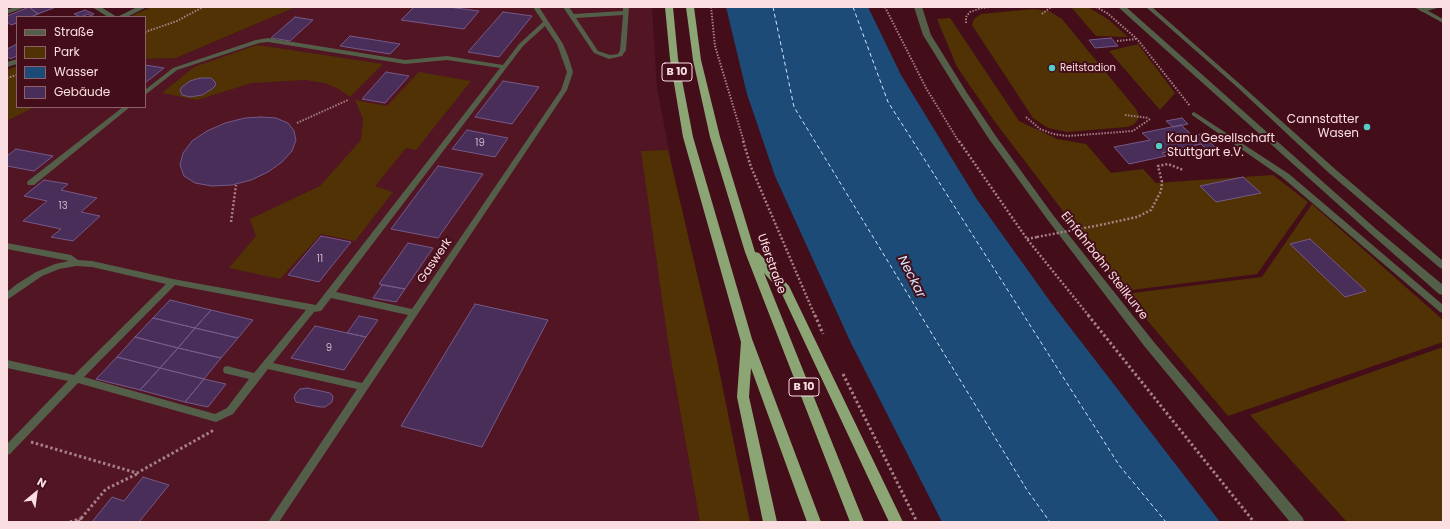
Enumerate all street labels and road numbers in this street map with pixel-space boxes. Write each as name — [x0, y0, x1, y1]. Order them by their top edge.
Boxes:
road number: B 10 — [662, 63, 692, 81]
street label: Einfahrbahn Steilkurve — [1057, 209, 1151, 323]
street label: Uferstraße — [753, 232, 789, 296]
street label: Gaswerk — [415, 236, 455, 286]
road number: B 10 — [789, 378, 819, 396]

